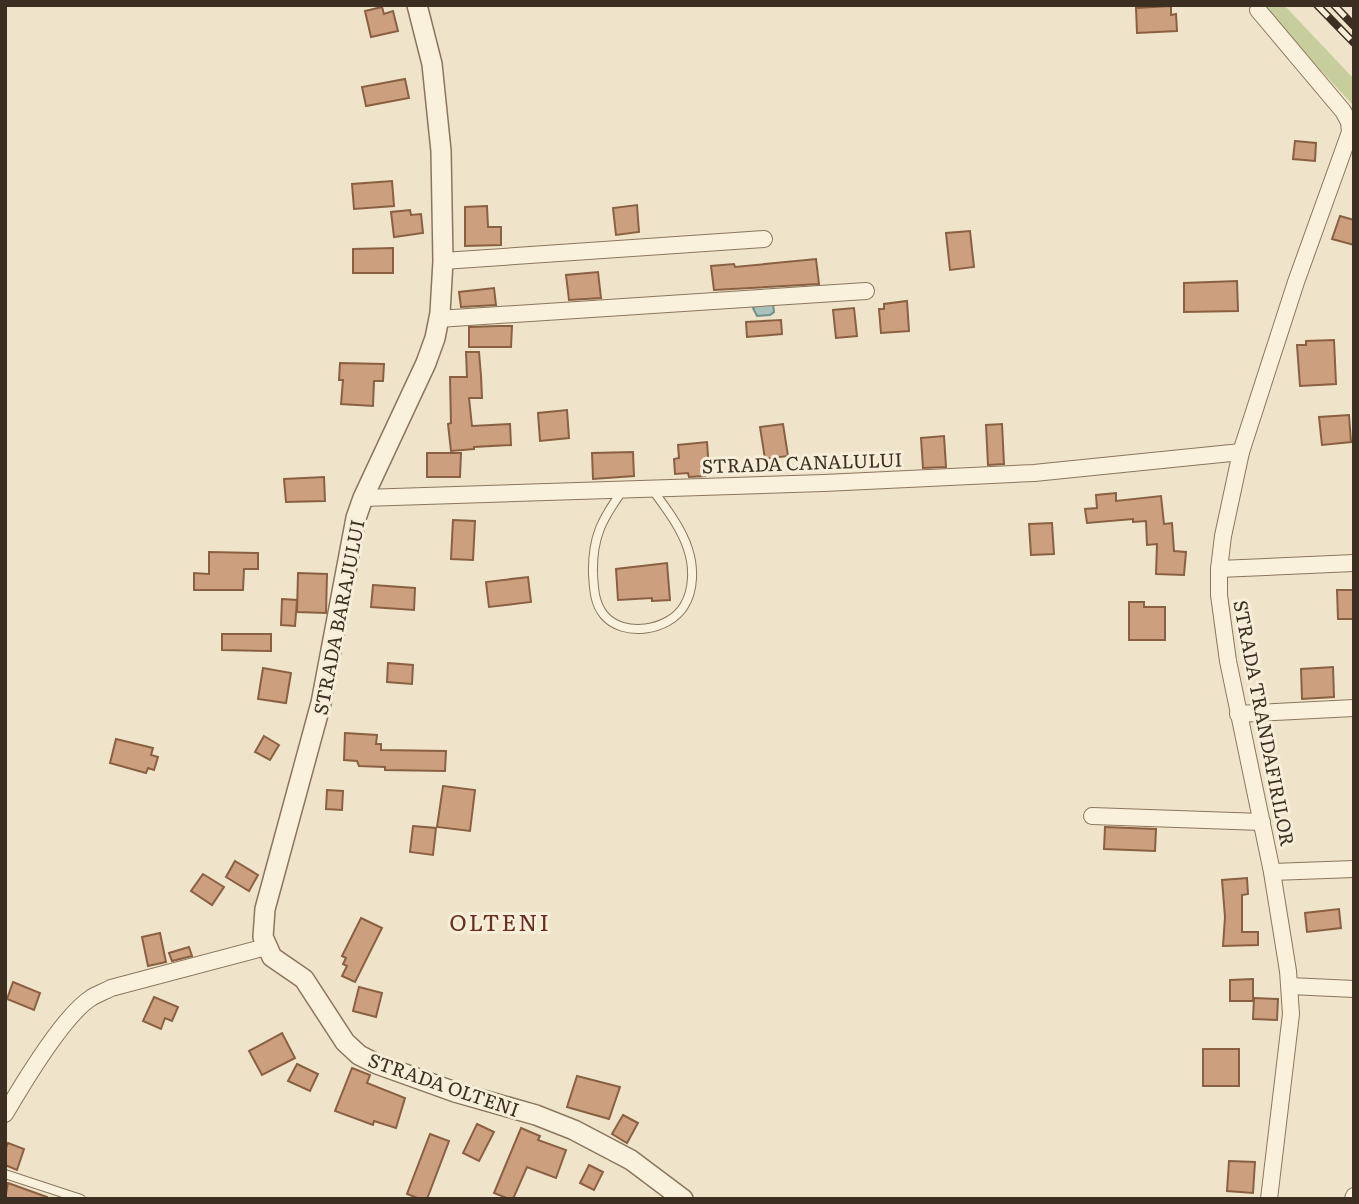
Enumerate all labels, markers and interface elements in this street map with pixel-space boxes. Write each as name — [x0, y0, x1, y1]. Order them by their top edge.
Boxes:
street label: STRADA CANALULUI — [701, 445, 903, 479]
street label: STRADA BARAJULUI — [305, 517, 371, 717]
street label: STRADA TRANDAFIRILOR — [1227, 597, 1303, 849]
district label: OLTENI — [449, 904, 551, 938]
street label: STRADA OLTENI — [365, 1045, 523, 1123]

